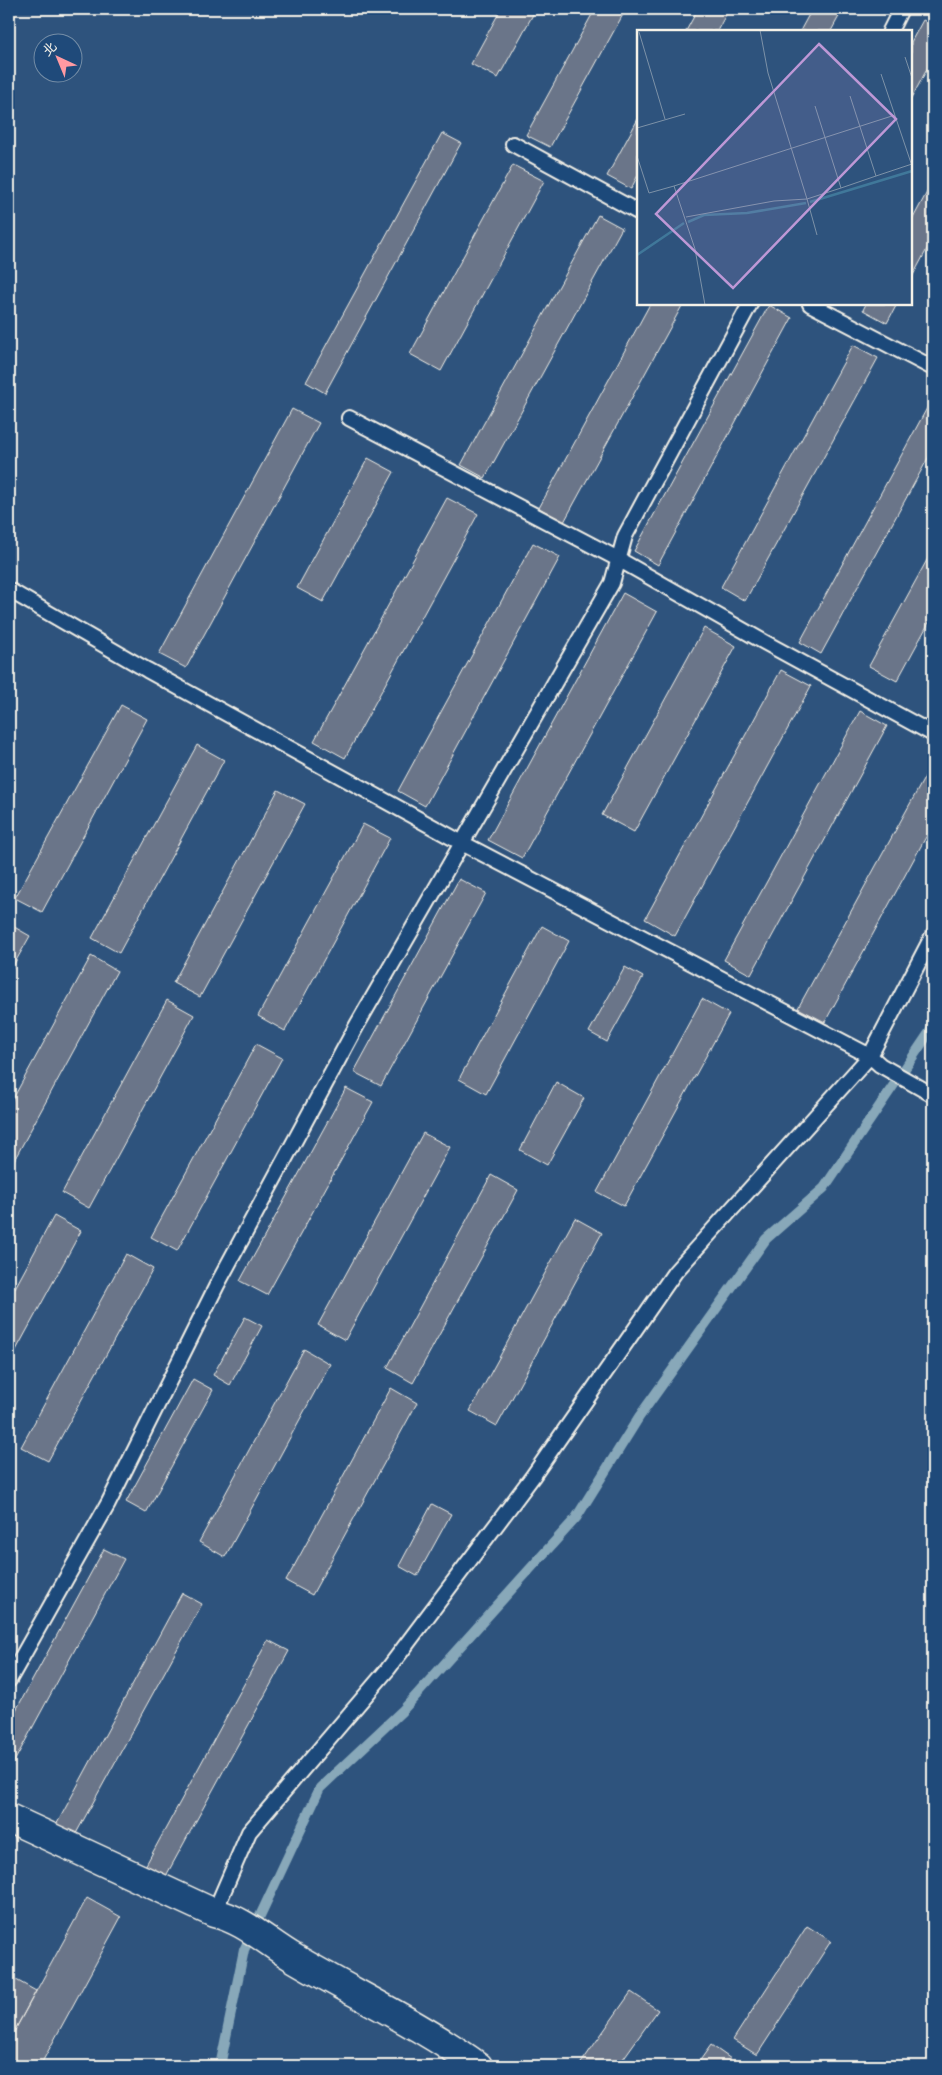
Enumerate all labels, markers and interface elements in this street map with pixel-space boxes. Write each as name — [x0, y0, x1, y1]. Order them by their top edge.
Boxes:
inset map — [637, 30, 912, 305]
north arrow — [32, 32, 82, 82]
text: 北 — [38, 37, 62, 61]

